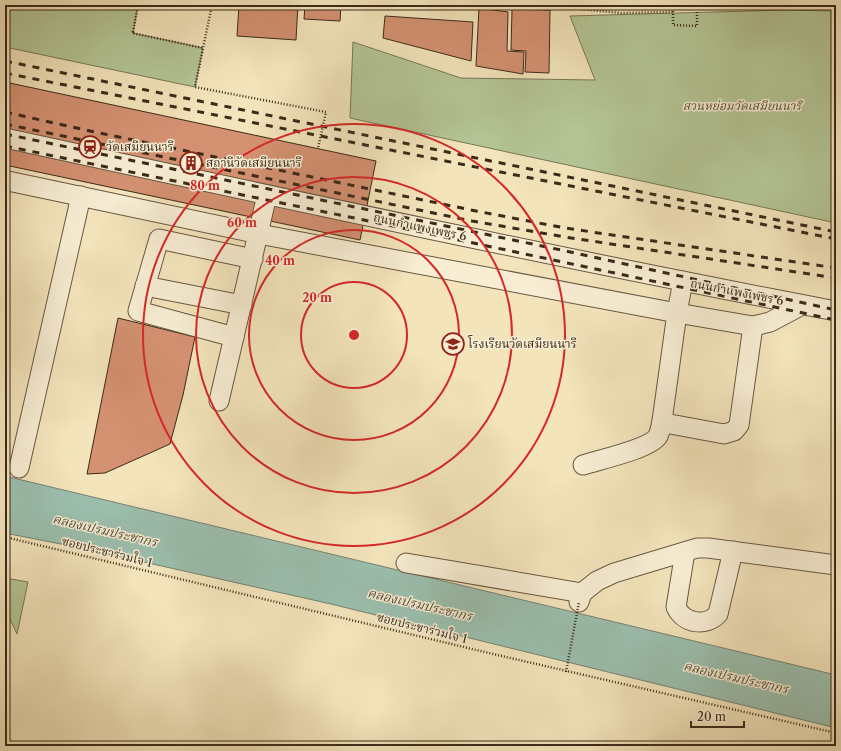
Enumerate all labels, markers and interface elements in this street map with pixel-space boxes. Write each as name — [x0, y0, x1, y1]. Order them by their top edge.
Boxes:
park label: สวนหย่อมวัดเสมียนนารี — [683, 98, 804, 113]
station icon: วัดเสมียนนารี — [77, 134, 103, 160]
place label: วัดเสมียนนารี — [106, 139, 174, 154]
building icon: สถานีวัดเสมียนนารี — [178, 150, 204, 176]
place label: สถานีวัดเสมียนนารี — [206, 155, 302, 170]
text: 80 m — [190, 178, 220, 193]
street label: ถนนกำแพงเพชร 6 — [372, 209, 468, 244]
text: 60 m — [227, 215, 257, 230]
text: 40 m — [265, 253, 295, 268]
street label: ถนนกำแพงเพชร 6 — [689, 275, 785, 308]
text: 20 m — [302, 290, 332, 305]
centre of rings — [347, 328, 361, 342]
school or university icon: โรงเรียนวัดเสมียนนารี — [440, 331, 466, 357]
place label: โรงเรียนวัดเสมียนนารี — [467, 335, 577, 351]
water label: คลองเปรมประชากร — [51, 510, 160, 550]
street label: ซอยประชาร่วมใจ 1 — [60, 532, 154, 570]
water label: คลองเปรมประชากร — [366, 584, 475, 624]
street label: ซอยประชาร่วมใจ 1 — [375, 608, 469, 646]
water label: คลองเปรมประชากร — [682, 657, 791, 697]
scale bar — [691, 703, 744, 729]
text: 20 m — [697, 709, 726, 724]

